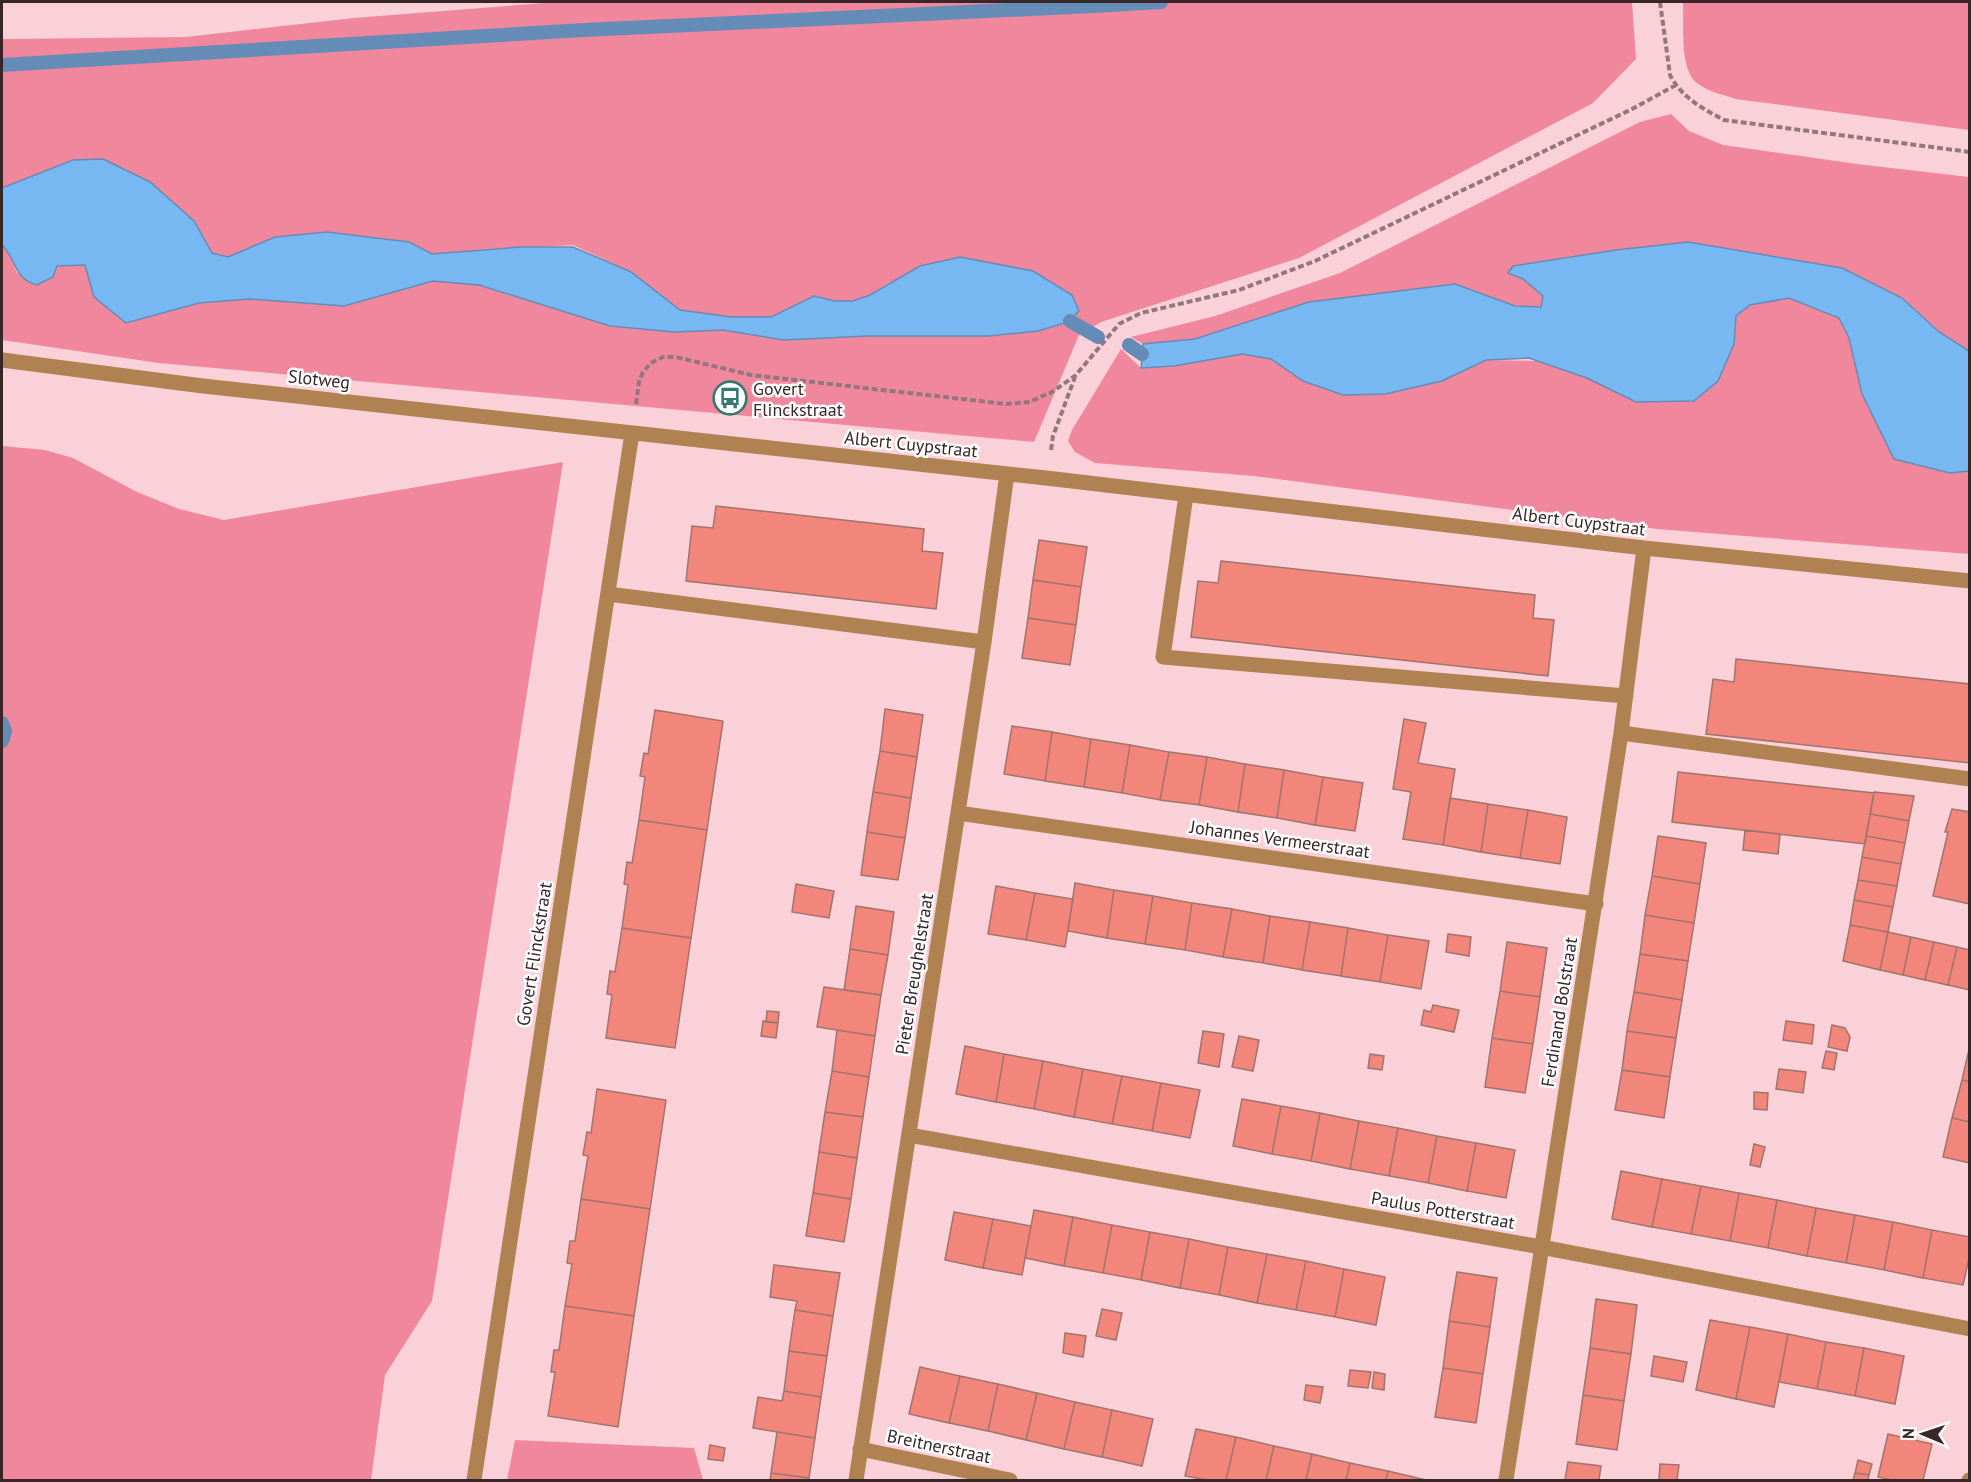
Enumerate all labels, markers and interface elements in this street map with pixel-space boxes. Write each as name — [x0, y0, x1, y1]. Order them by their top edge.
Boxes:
street label: Slotweg — [287, 364, 351, 394]
place label: Govert Flinckstraat — [753, 377, 843, 421]
bus stop icon: Govert Flinckstraat — [712, 380, 748, 416]
street label: Albert Cuypstraat — [843, 426, 979, 462]
street label: Albert Cuypstraat — [1511, 501, 1647, 541]
street label: Johannes Vermeerstraat — [1188, 815, 1371, 863]
street label: Govert Flinckstraat — [511, 880, 557, 1028]
street label: Pieter Breughelstraat — [890, 892, 938, 1056]
street label: Ferdinand Bolstraat — [1536, 935, 1582, 1089]
street label: Paulus Potterstraat — [1369, 1186, 1517, 1234]
north arrow — [1893, 1404, 1953, 1464]
street label: Breitnerstraat — [885, 1424, 993, 1468]
text: N — [1898, 1428, 1918, 1439]

